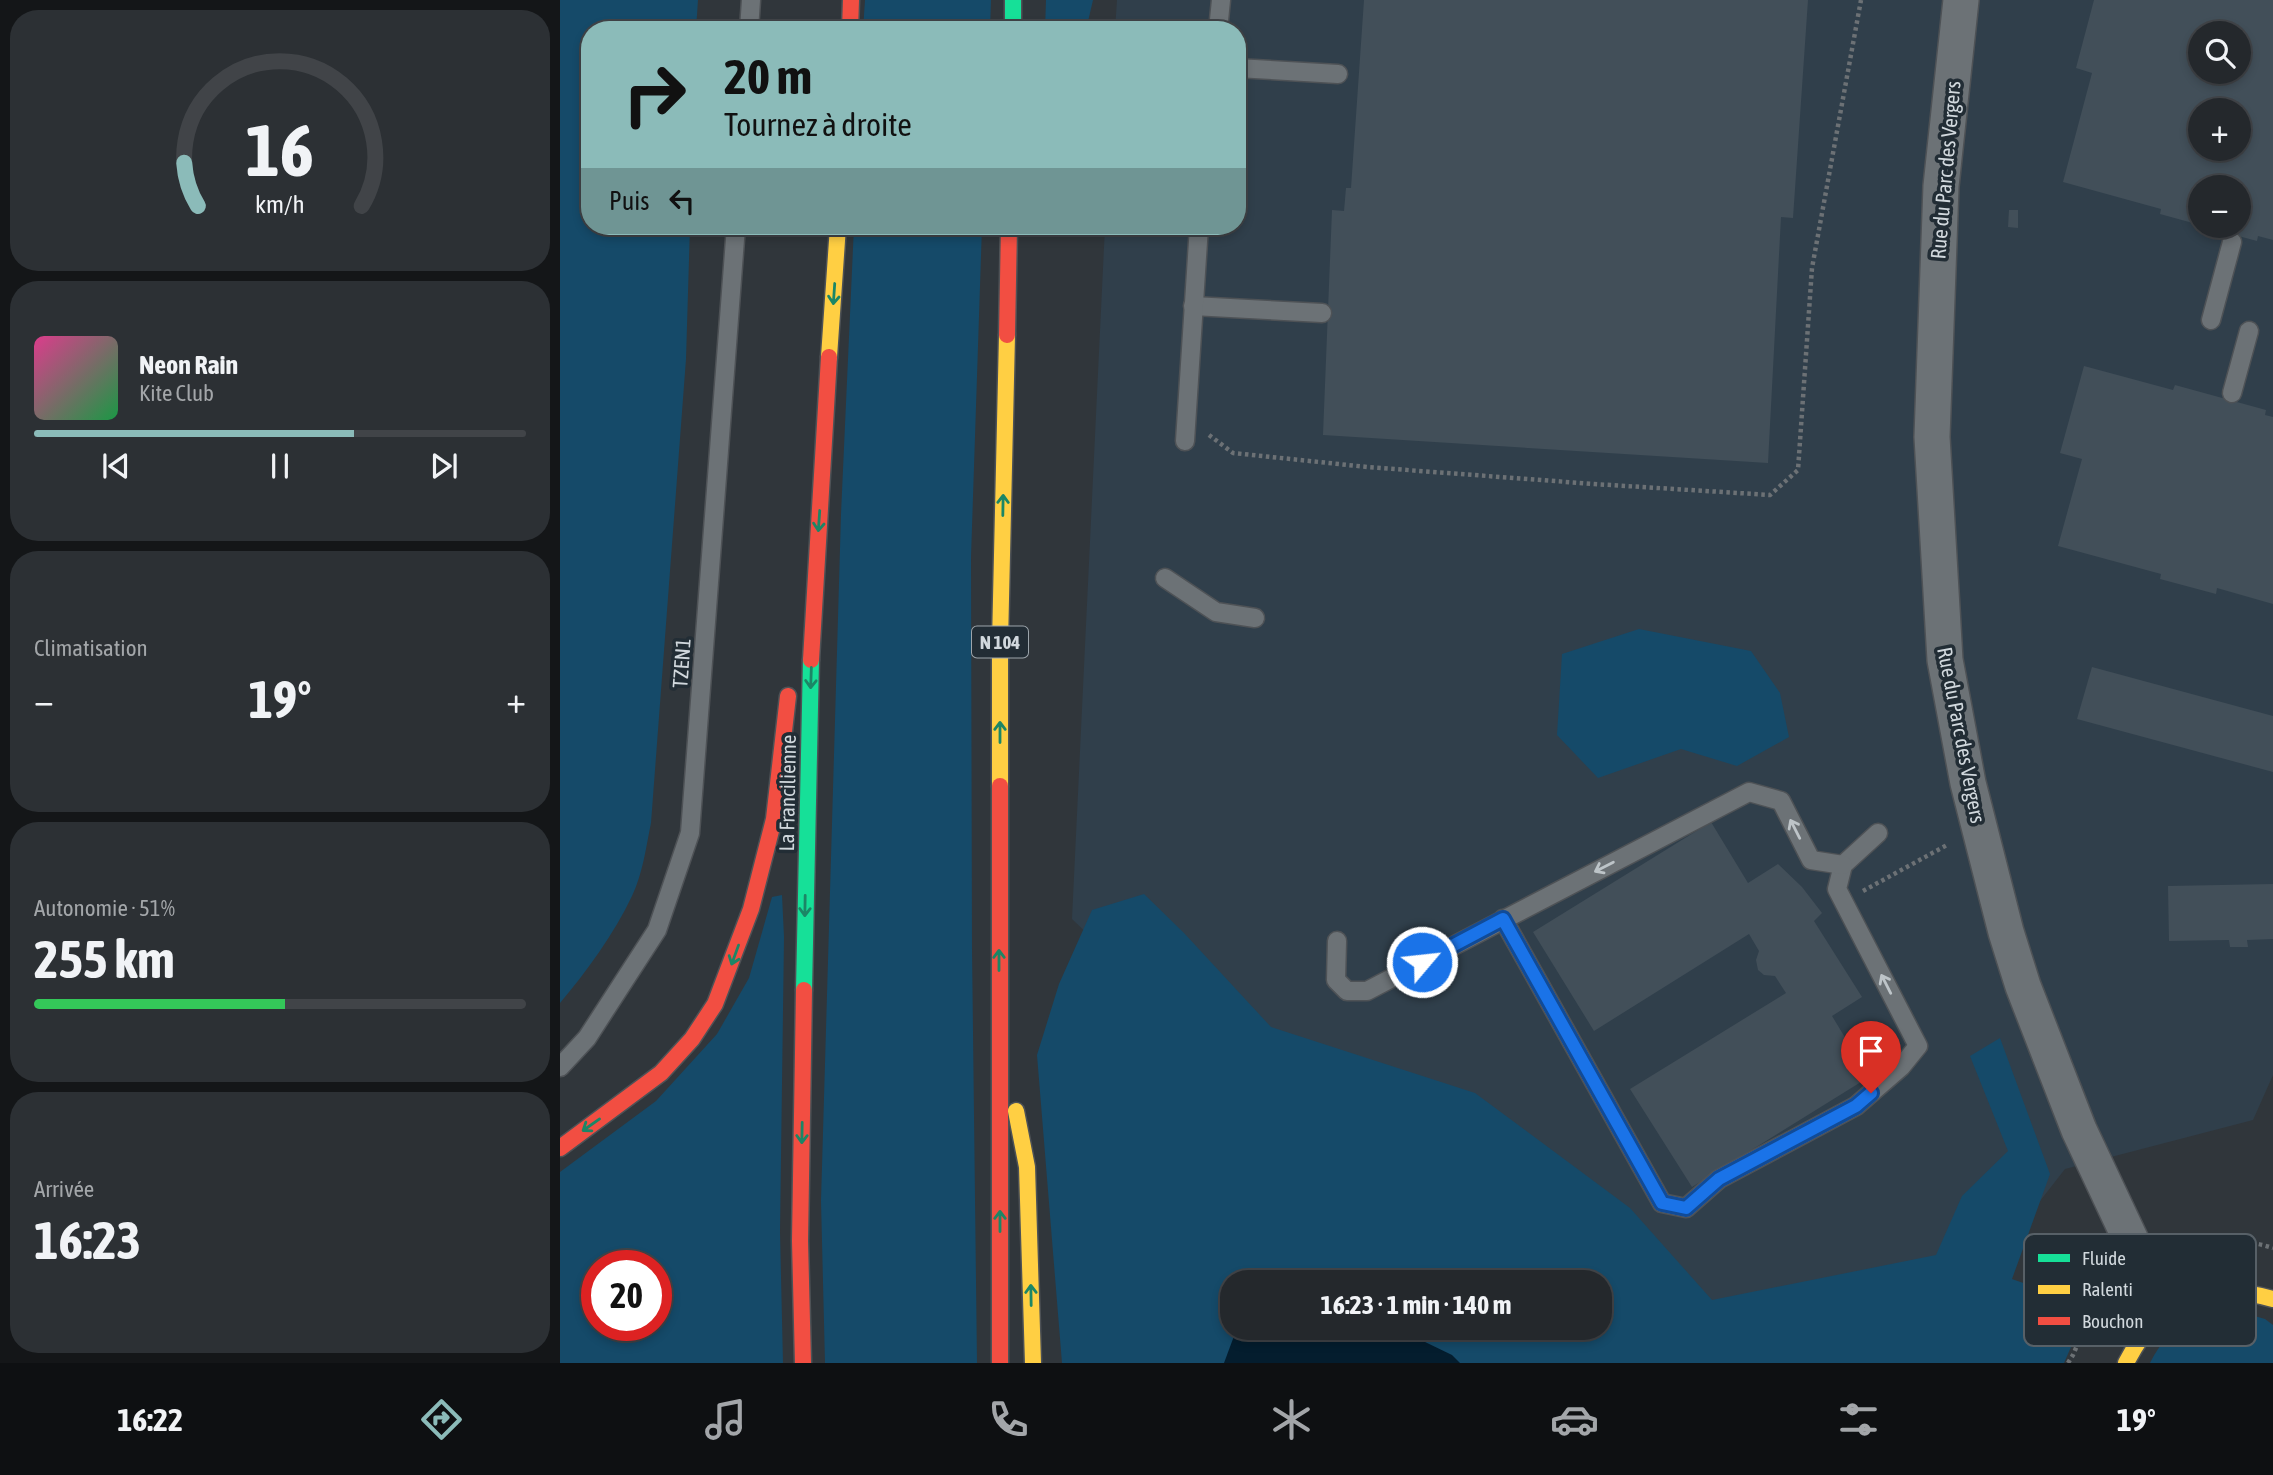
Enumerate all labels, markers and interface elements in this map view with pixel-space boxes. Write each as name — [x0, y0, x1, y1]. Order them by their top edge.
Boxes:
map controls — [2188, 21, 2251, 238]
button: search — [2188, 21, 2251, 84]
text: 20 m — [724, 48, 812, 104]
icon: right — [609, 49, 700, 140]
street label: Rue du Parc des Vergers — [1925, 80, 1965, 260]
button: + — [2188, 98, 2251, 161]
text: Tournez à droite — [724, 106, 912, 143]
text: 16 — [246, 109, 314, 192]
button: − — [2188, 175, 2251, 238]
icon: left — [663, 182, 701, 220]
text: Puis — [609, 186, 649, 216]
text: km/h — [255, 190, 305, 218]
one-way arrow — [827, 282, 840, 305]
text: Neon Rain — [139, 350, 238, 380]
text: Kite Club — [139, 380, 214, 406]
icon: previous — [97, 447, 135, 485]
icon: pause — [261, 447, 299, 485]
icon: next — [425, 447, 463, 485]
one-way arrow — [996, 493, 1010, 516]
one-way arrow — [812, 509, 825, 532]
road number: N 104 — [972, 626, 1028, 657]
text: Climatisation — [34, 635, 148, 661]
street label: TZEN1 — [667, 637, 695, 689]
street label: Rue du Parc des Vergers — [1933, 645, 1991, 825]
one-way arrow — [804, 666, 817, 689]
text: 19° — [248, 669, 312, 729]
text: − — [34, 678, 54, 721]
text: + — [506, 678, 526, 721]
one-way arrow — [993, 721, 1007, 744]
street label: La Francilienne — [774, 734, 800, 852]
one-way arrow — [1787, 819, 1801, 840]
one-way arrow — [1594, 860, 1615, 874]
one-way arrow — [798, 894, 812, 917]
text: Autonomie · 51% — [34, 895, 175, 921]
position arrow — [1385, 925, 1459, 999]
text: 255 km — [34, 929, 175, 989]
one-way arrow — [727, 944, 740, 966]
one-way arrow — [992, 948, 1006, 971]
one-way arrow — [1879, 974, 1893, 995]
pin — [1841, 1021, 1901, 1093]
icon: arrive — [1852, 1032, 1890, 1070]
one-way arrow — [582, 1118, 601, 1132]
one-way arrow — [795, 1121, 809, 1144]
text: Arrivée — [34, 1176, 94, 1202]
text: 16:23 — [34, 1210, 141, 1270]
one-way arrow — [993, 1210, 1007, 1233]
legend — [2024, 1234, 2256, 1346]
text: Fluide — [2082, 1247, 2126, 1269]
speed limit sign: 20 — [581, 1250, 672, 1341]
text: Ralenti — [2082, 1278, 2133, 1300]
one-way arrow — [1024, 1284, 1037, 1307]
text: 16:23 · 1 min · 140 m — [1321, 1290, 1511, 1320]
text: Bouchon — [2082, 1310, 2144, 1332]
icon: directions — [417, 1395, 466, 1444]
icon: music — [701, 1395, 750, 1444]
icon: phone — [984, 1395, 1033, 1444]
icon: climate — [1267, 1395, 1316, 1444]
icon: car — [1550, 1395, 1599, 1444]
icon: filters — [1834, 1395, 1883, 1444]
text: 16:22 — [117, 1401, 183, 1438]
text: 19° — [2117, 1401, 2156, 1438]

